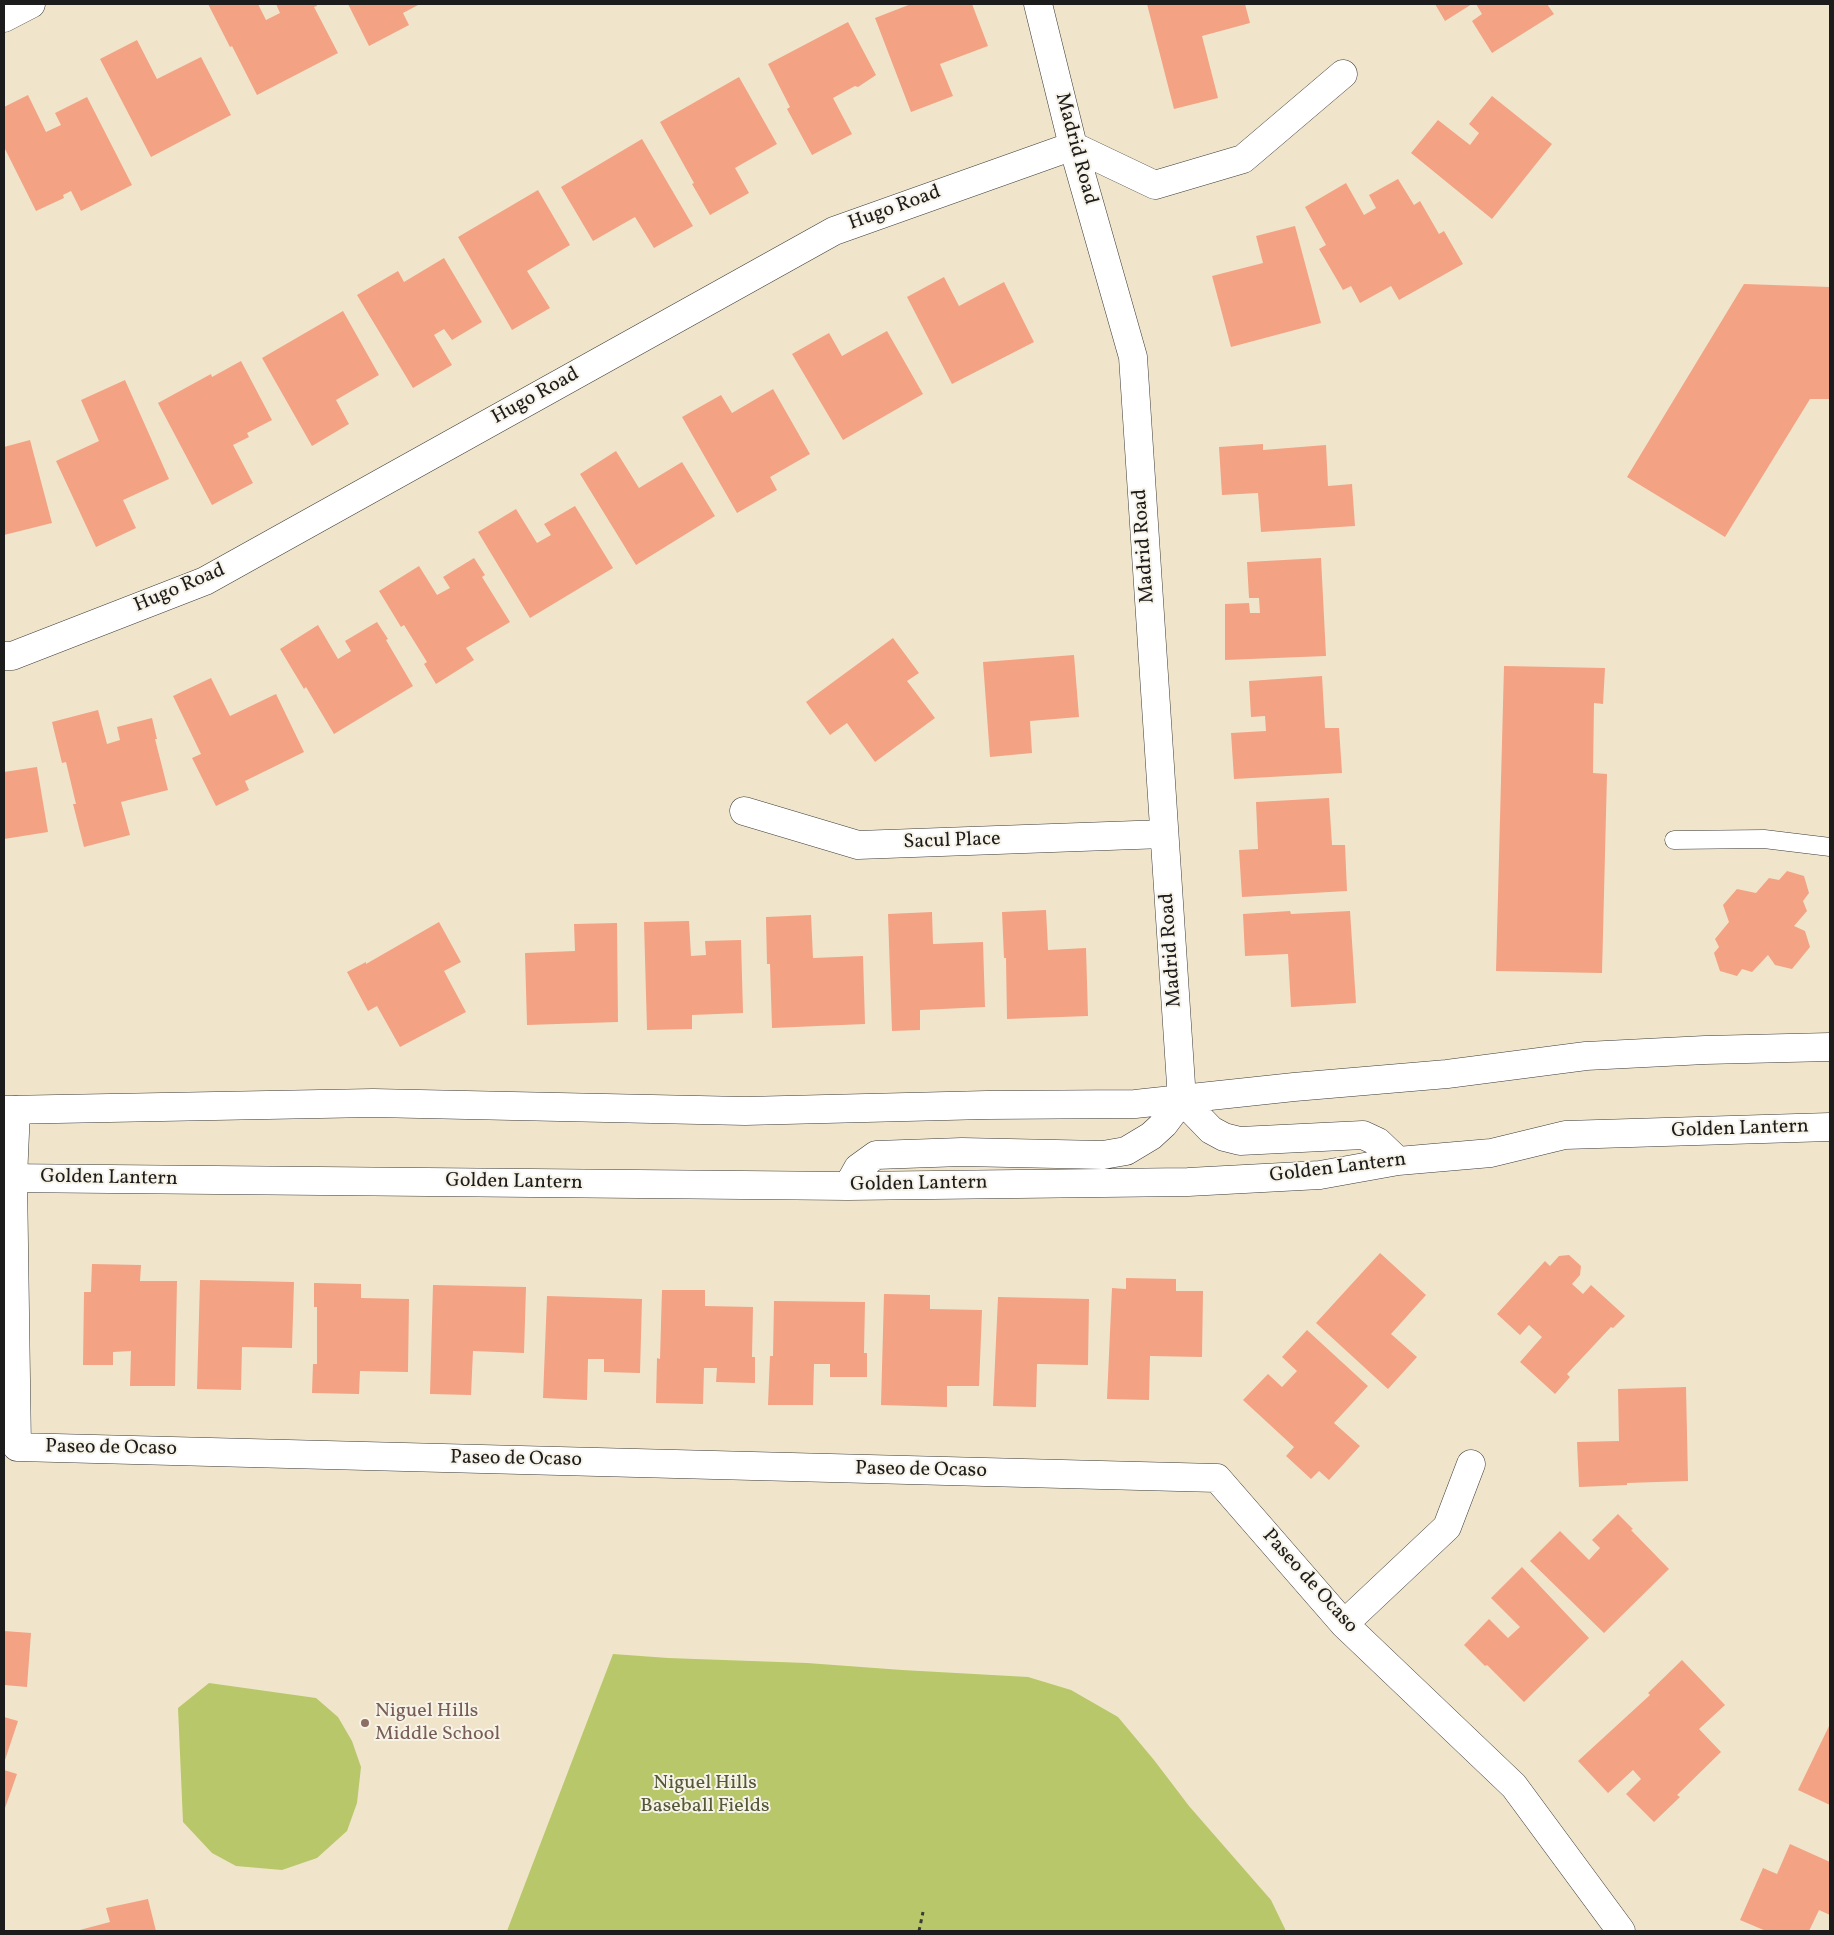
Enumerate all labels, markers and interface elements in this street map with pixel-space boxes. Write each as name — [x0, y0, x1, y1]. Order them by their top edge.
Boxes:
street label: Madrid Road — [1049, 90, 1101, 208]
street label: Hugo Road — [846, 181, 944, 237]
street label: Hugo Road — [488, 363, 584, 431]
street label: Madrid Road — [1129, 488, 1161, 604]
street label: Hugo Road — [131, 559, 229, 619]
street label: Sacul Place — [903, 828, 1001, 856]
street label: Madrid Road — [1156, 892, 1188, 1008]
street label: Golden Lantern — [1671, 1116, 1809, 1144]
street label: Golden Lantern — [1268, 1149, 1408, 1189]
street label: Golden Lantern — [40, 1166, 178, 1192]
street label: Golden Lantern — [445, 1170, 583, 1196]
street label: Golden Lantern — [850, 1172, 988, 1198]
street label: Paseo de Ocaso — [45, 1436, 177, 1462]
street label: Paseo de Ocaso — [450, 1447, 582, 1473]
street label: Paseo de Ocaso — [855, 1458, 987, 1484]
street label: Paseo de Ocaso — [1256, 1525, 1362, 1639]
place label: Niguel Hills Middle School — [375, 1700, 500, 1747]
marker: Niguel Hills Middle School — [359, 1717, 371, 1729]
park label: Niguel Hills Baseball Fields — [640, 1772, 770, 1819]

